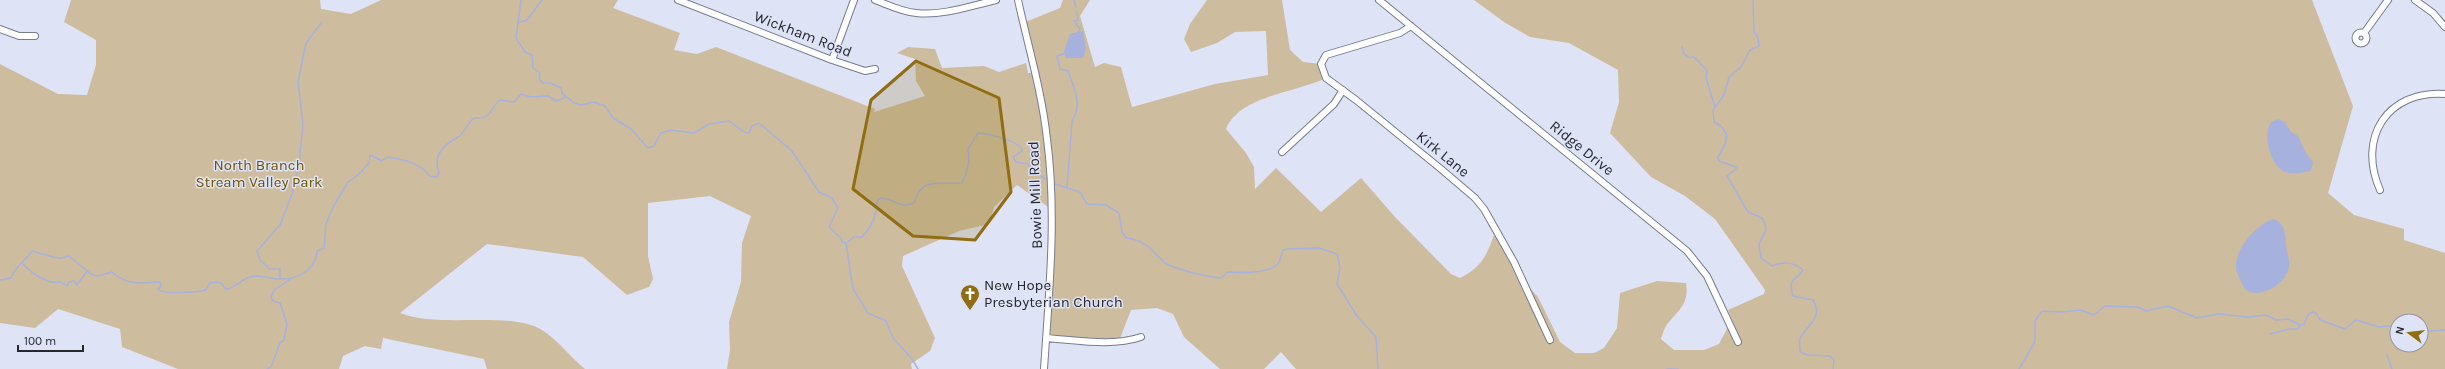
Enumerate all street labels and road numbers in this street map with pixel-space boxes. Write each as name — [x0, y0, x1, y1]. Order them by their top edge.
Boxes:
street label: Wickham Road — [751, 7, 855, 61]
street label: Ridge Drive — [1546, 117, 1618, 179]
street label: Kirk Lane — [1413, 127, 1473, 181]
street label: Bowie Mill Road — [1024, 141, 1046, 249]

